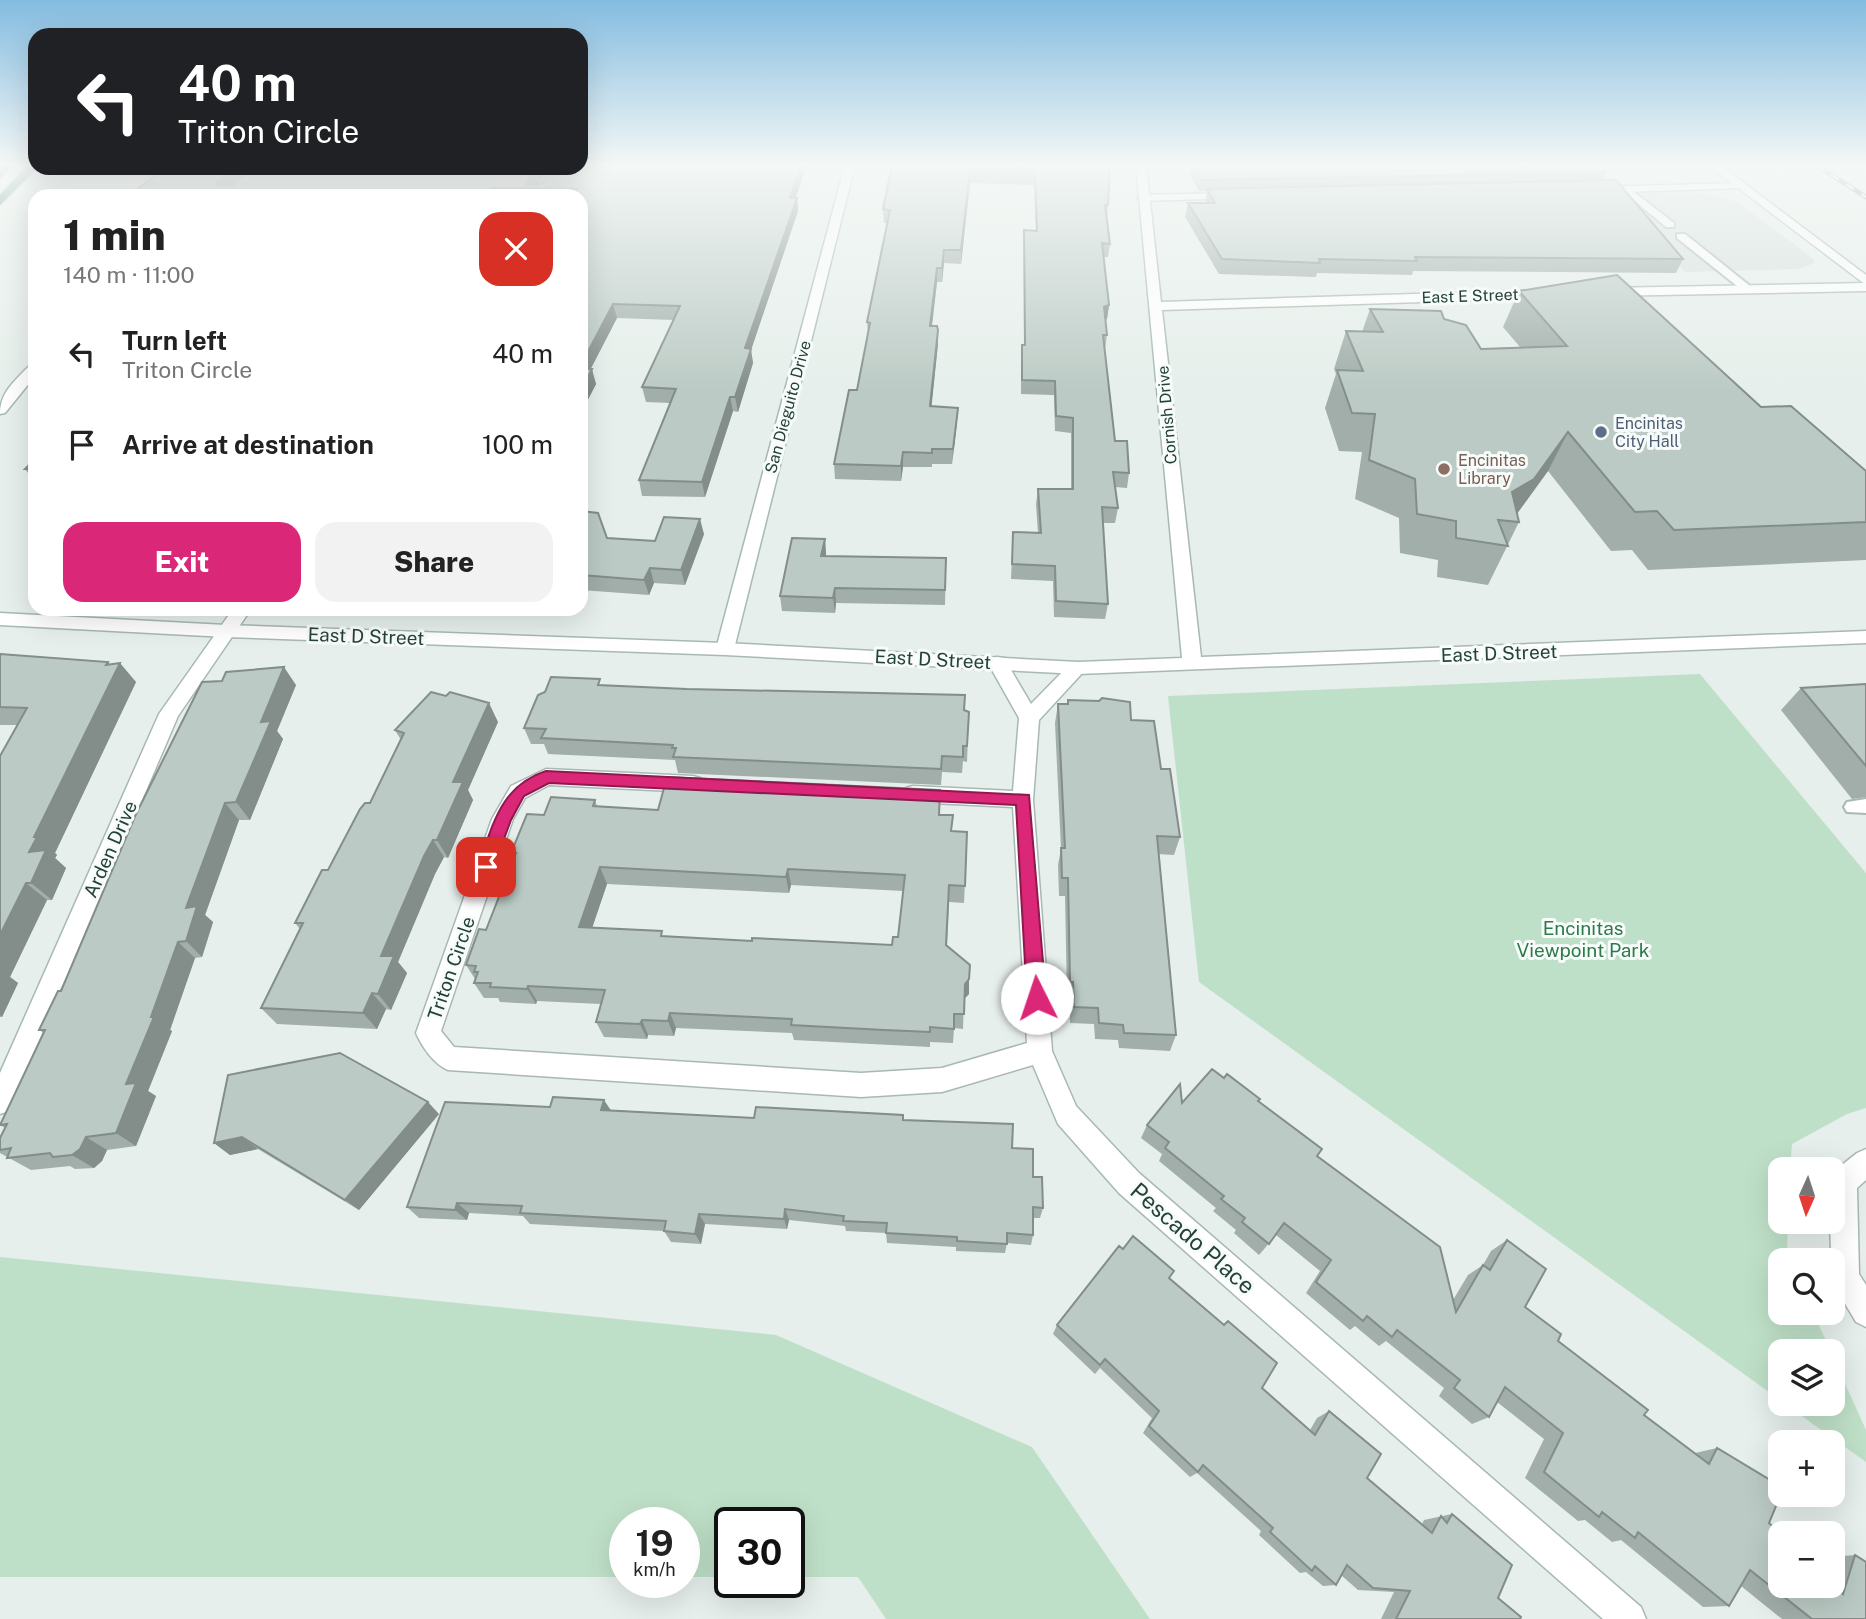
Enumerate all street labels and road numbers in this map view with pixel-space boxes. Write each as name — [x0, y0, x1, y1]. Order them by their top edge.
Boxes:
street label: East E Street — [1421, 285, 1519, 307]
street label: San Dieguito Drive — [761, 338, 815, 476]
street label: Cornish Drive — [1153, 365, 1181, 465]
street label: East D Street — [307, 623, 425, 649]
street label: East D Street — [1440, 640, 1558, 666]
street label: East D Street — [874, 645, 992, 673]
street label: Arden Drive — [79, 797, 141, 901]
street label: Triton Circle — [423, 914, 479, 1022]
street label: Pescado Place — [1125, 1177, 1261, 1299]

